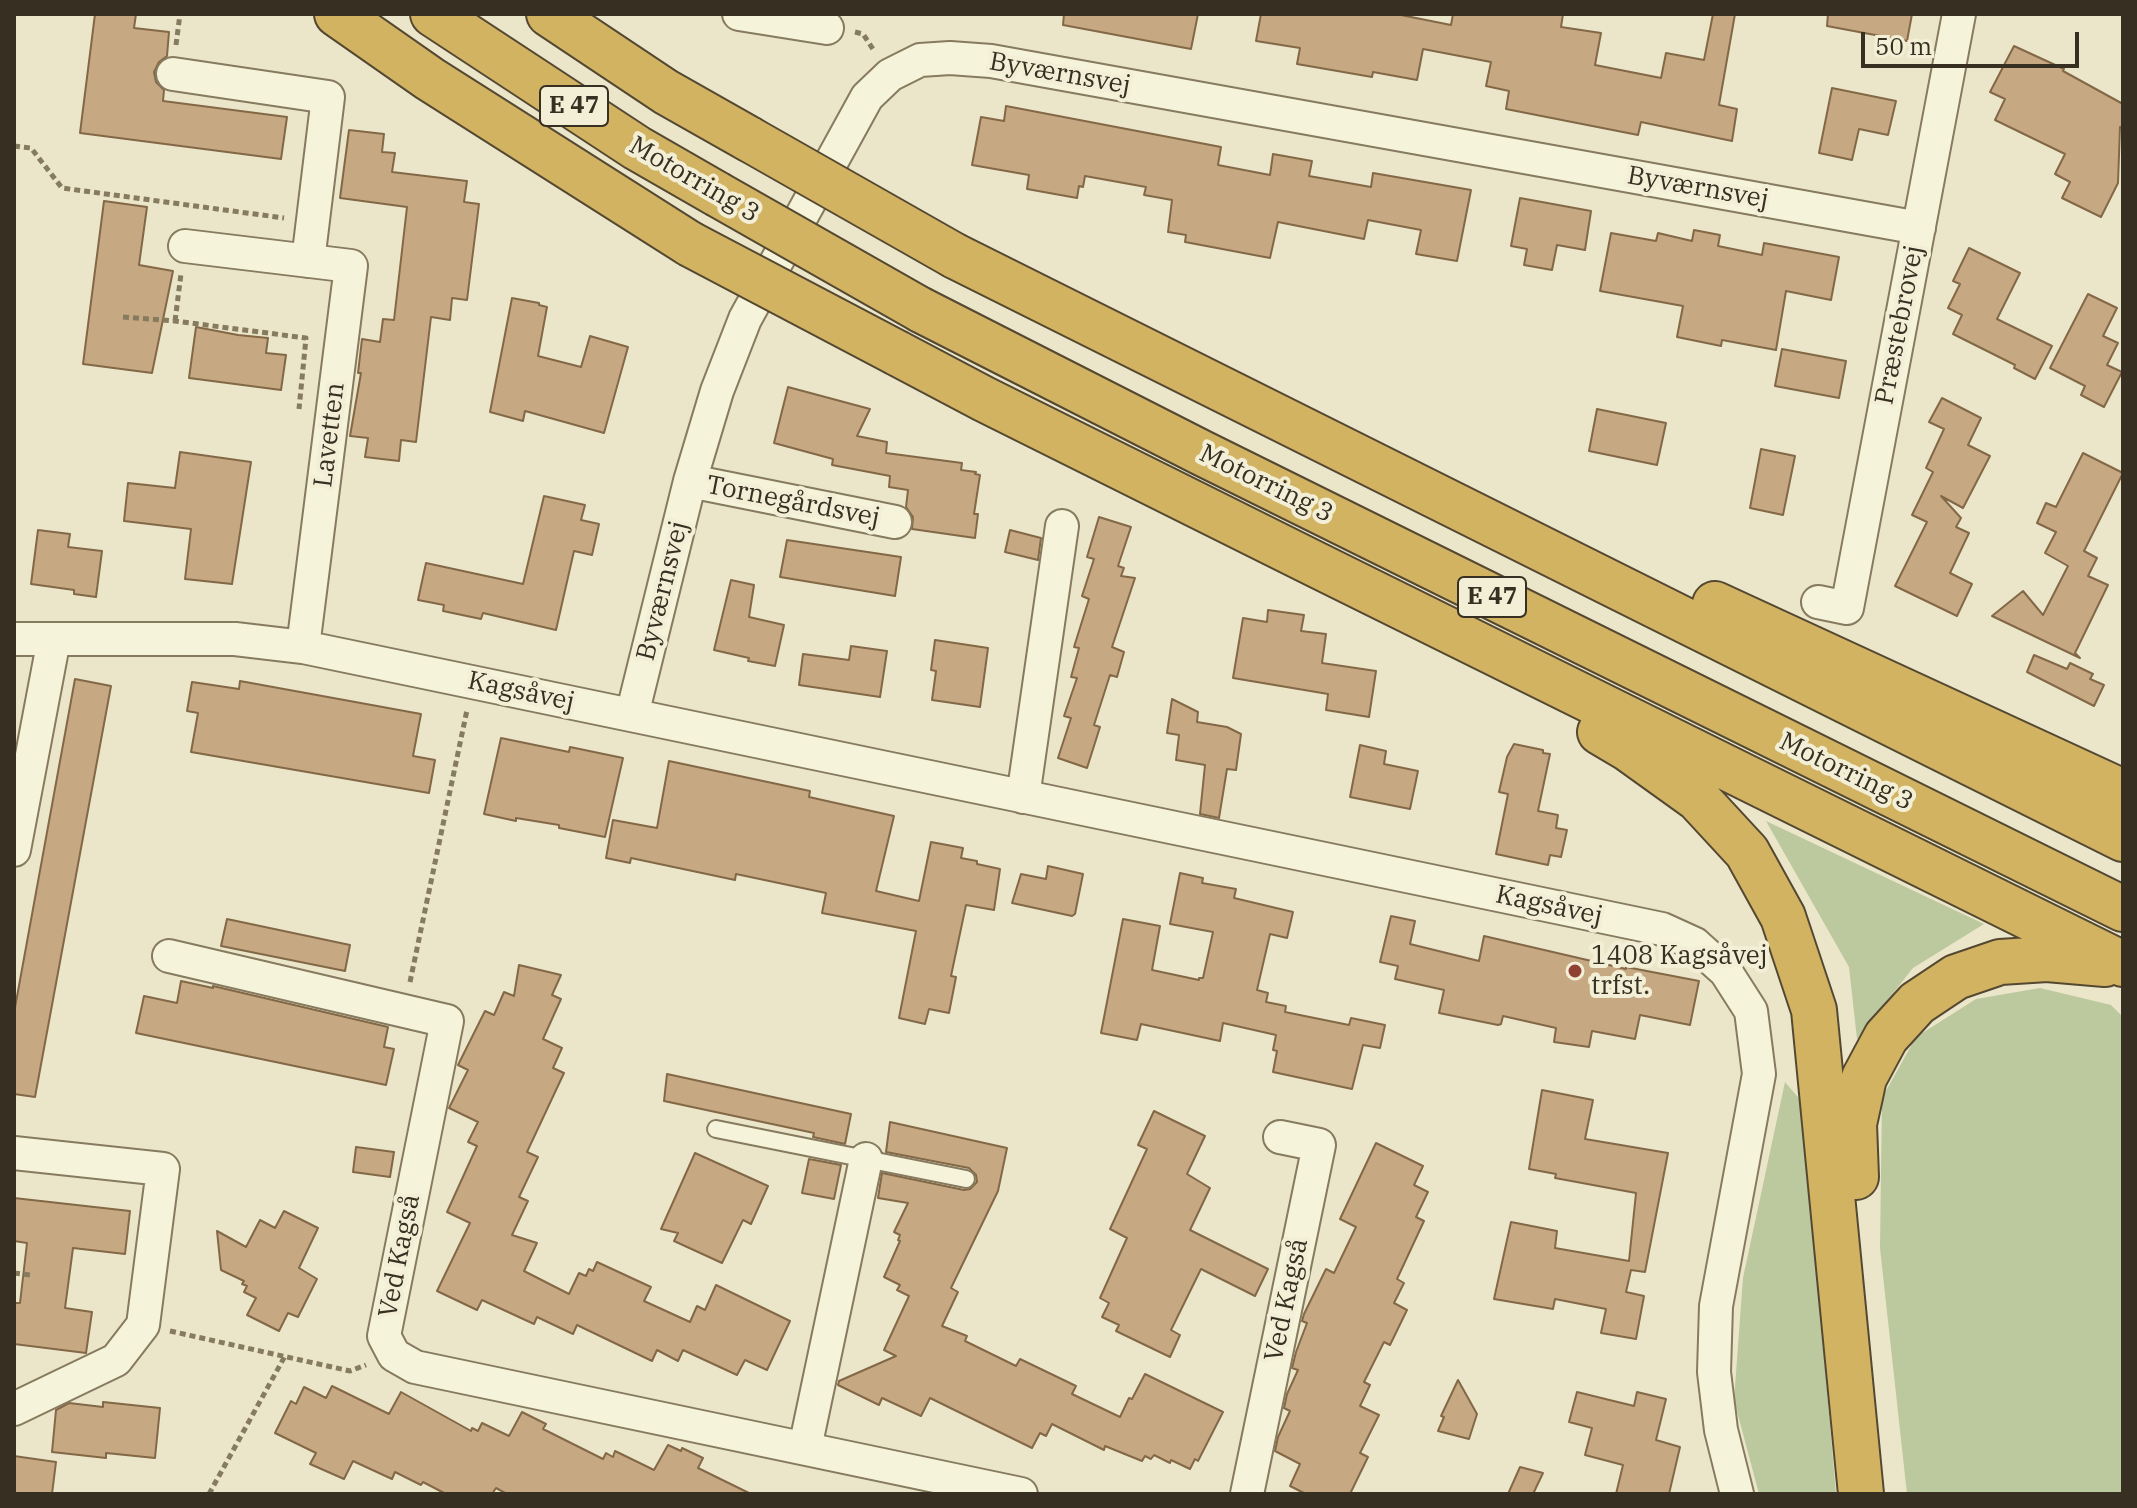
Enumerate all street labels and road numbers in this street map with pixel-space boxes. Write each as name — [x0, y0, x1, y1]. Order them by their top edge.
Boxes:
street label: Byværnsvej — [987, 46, 1133, 102]
road number: E 47 — [540, 86, 608, 126]
street label: Motorring 3 — [624, 130, 764, 230]
street label: Byværnsvej — [1625, 160, 1771, 216]
street label: Præstebrovej — [1869, 243, 1931, 407]
street label: Lavetten — [308, 381, 352, 489]
street label: Motorring 3 — [1194, 438, 1338, 530]
street label: Tornegårdsvej — [704, 470, 882, 534]
street label: Byværnsvej — [631, 518, 695, 664]
road number: E 47 — [1458, 577, 1526, 617]
street label: Kagsåvej — [465, 665, 577, 719]
street label: Motorring 3 — [1774, 726, 1918, 818]
street label: Kagsåvej — [1493, 879, 1605, 933]
street label: Ved Kagså — [373, 1192, 427, 1320]
street label: Ved Kagså — [1259, 1236, 1315, 1364]

